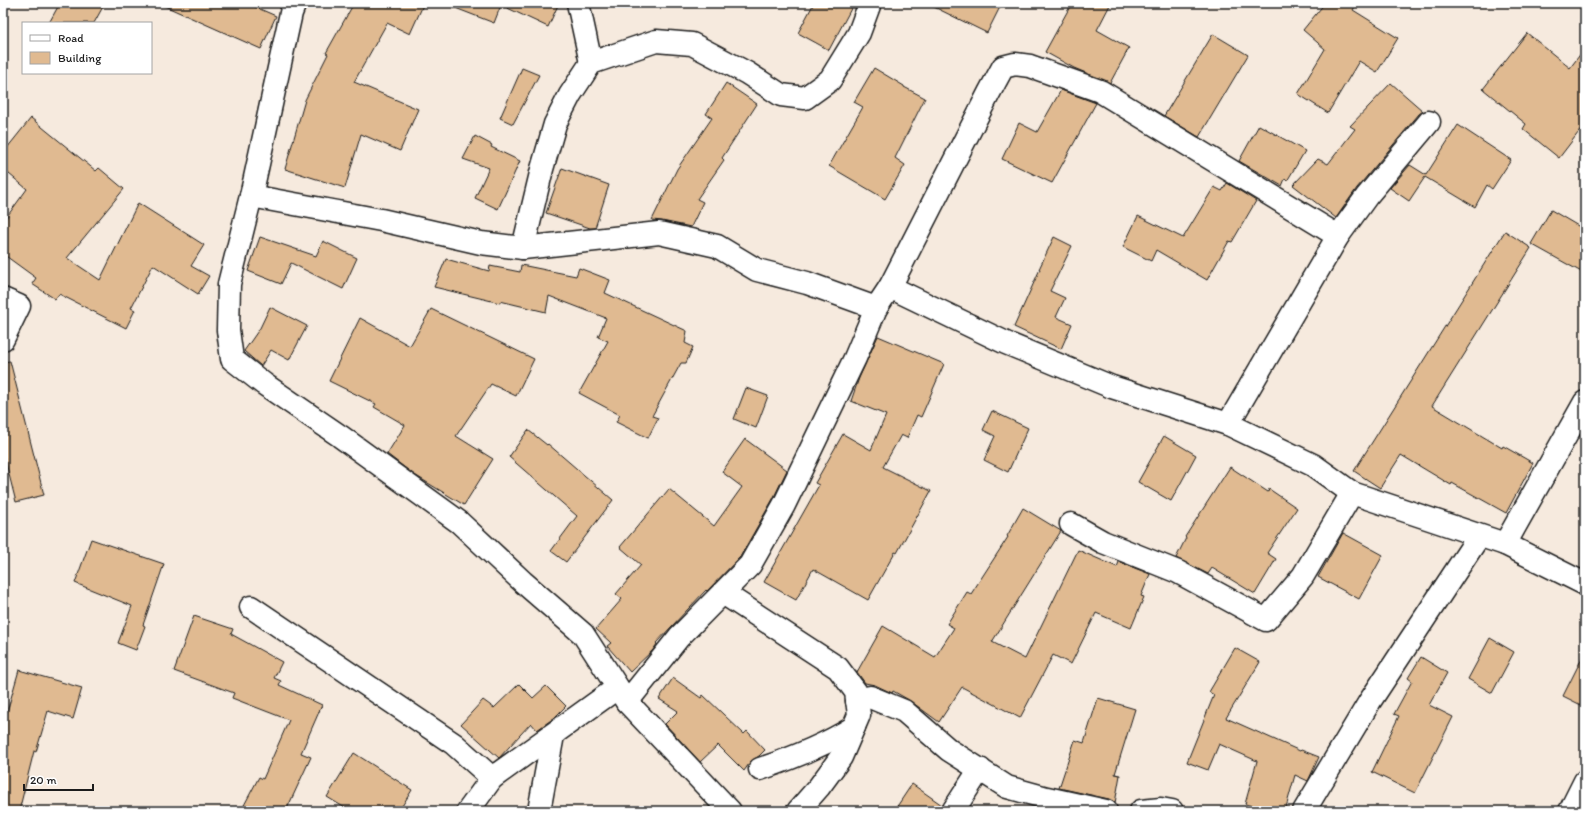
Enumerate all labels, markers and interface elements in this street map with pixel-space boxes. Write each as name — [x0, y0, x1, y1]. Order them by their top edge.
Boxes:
legend — [22, 22, 152, 74]
text: Road — [58, 31, 84, 45]
text: Building — [58, 51, 102, 65]
scale bar — [24, 766, 93, 792]
text: 20 m — [30, 773, 57, 787]

